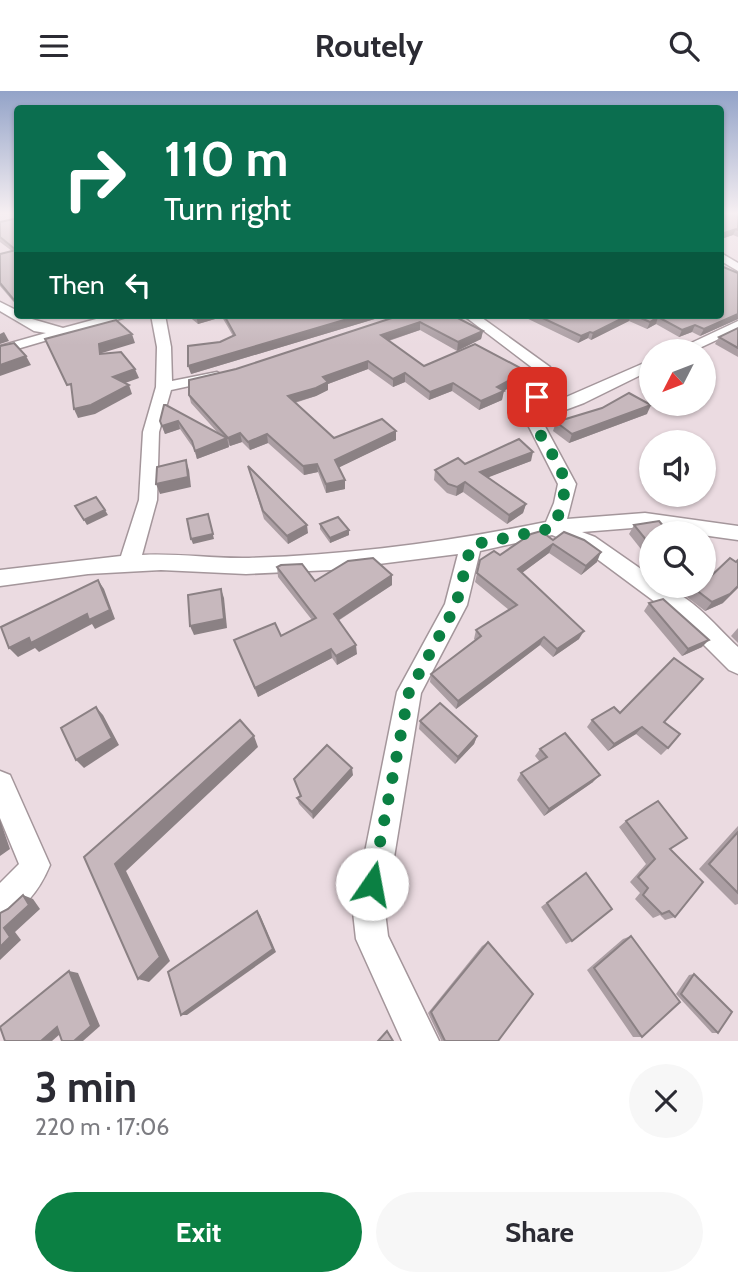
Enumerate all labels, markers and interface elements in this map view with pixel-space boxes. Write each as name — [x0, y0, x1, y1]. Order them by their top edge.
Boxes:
text: Routely — [315, 26, 423, 65]
icon: menu — [35, 27, 73, 65]
icon: search — [665, 27, 703, 65]
text: 110 m — [164, 129, 288, 188]
icon: right — [49, 133, 140, 224]
text: Turn right — [164, 189, 291, 228]
icon: left — [119, 266, 157, 304]
text: Then — [49, 269, 105, 301]
north arrow — [639, 339, 716, 417]
map controls — [639, 339, 716, 598]
pin — [507, 367, 567, 427]
icon: arrive — [518, 378, 556, 416]
button: sound — [639, 430, 716, 507]
button: search — [639, 521, 716, 598]
position arrow — [335, 847, 409, 921]
text: 3 min — [35, 1061, 137, 1113]
button: close — [629, 1064, 703, 1138]
text: 220 m · 17:06 — [35, 1113, 169, 1141]
button: Exit — [35, 1192, 362, 1272]
button: Share — [376, 1192, 703, 1272]

